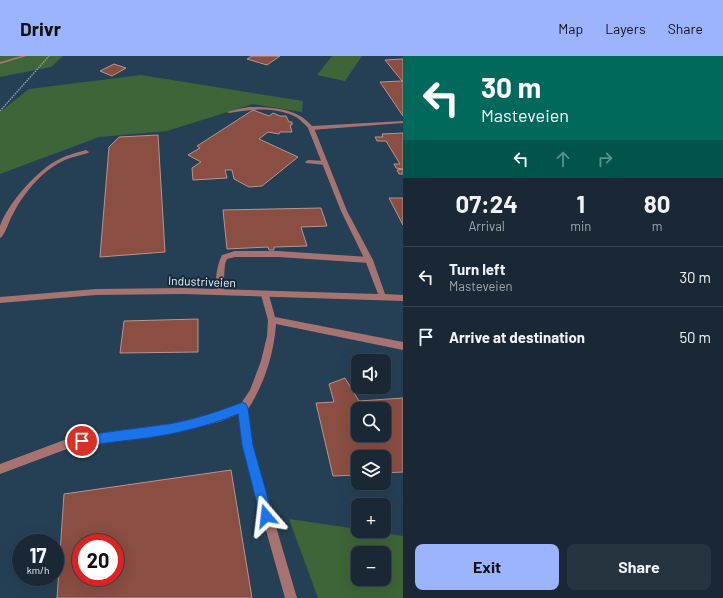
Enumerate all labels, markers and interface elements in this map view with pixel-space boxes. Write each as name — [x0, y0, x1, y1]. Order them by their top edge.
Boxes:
text: Drivr — [20, 17, 61, 40]
text: Map — [558, 20, 583, 37]
text: Layers — [605, 20, 646, 37]
text: Share — [668, 20, 703, 37]
text: 30 m — [481, 70, 541, 104]
icon: left — [415, 72, 467, 124]
text: Masteveien — [481, 104, 569, 126]
icon: left — [510, 148, 532, 170]
icon: ahead — [552, 148, 574, 170]
icon: right — [594, 148, 616, 170]
text: 07:24 — [455, 189, 518, 218]
text: 1 — [577, 189, 585, 218]
text: 80 — [644, 189, 670, 218]
text: Arrival — [468, 218, 505, 234]
text: min — [570, 218, 591, 234]
text: m — [652, 218, 663, 234]
text: Turn left — [449, 260, 505, 278]
icon: left — [415, 266, 437, 288]
text: 30 m — [679, 268, 711, 286]
street label: Industriveien — [168, 273, 236, 289]
text: Masteveien — [449, 278, 513, 294]
icon: arrive — [415, 326, 437, 348]
text: Arrive at destination — [449, 328, 585, 346]
text: 50 m — [679, 328, 711, 346]
map controls — [351, 354, 391, 586]
button: sound — [351, 354, 391, 394]
button: search — [351, 402, 391, 442]
pin — [65, 424, 99, 458]
icon: arrive — [71, 430, 93, 452]
button: layers — [351, 450, 391, 490]
position arrow — [245, 495, 287, 537]
button: + — [351, 498, 391, 538]
speed limit sign: 20 — [72, 534, 124, 586]
text: 17 — [29, 543, 46, 567]
button: Exit — [415, 544, 559, 590]
button: Share — [567, 544, 711, 590]
button: − — [351, 546, 391, 586]
text: km/h — [27, 564, 49, 576]

